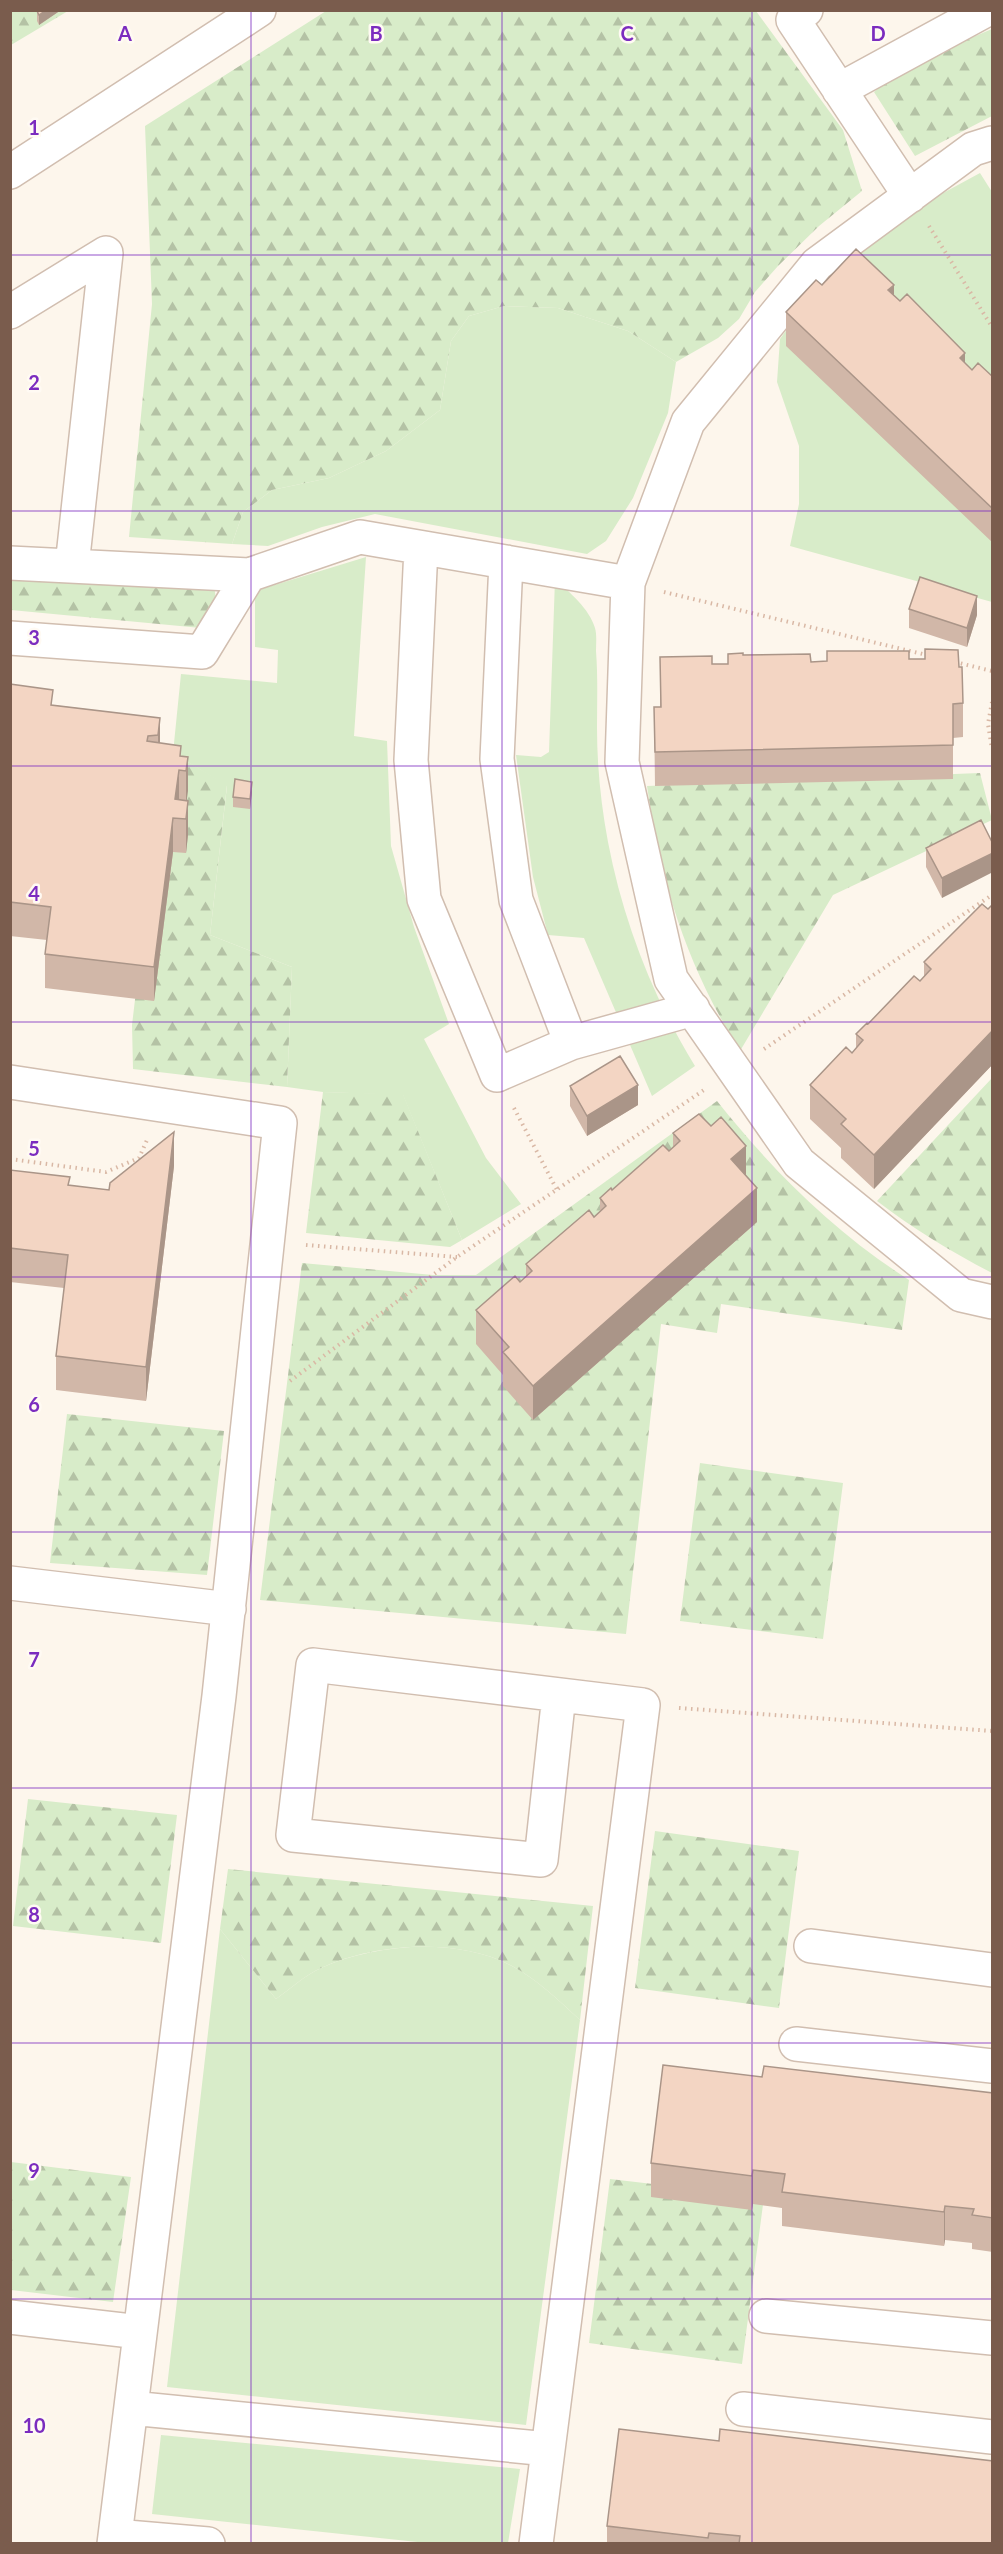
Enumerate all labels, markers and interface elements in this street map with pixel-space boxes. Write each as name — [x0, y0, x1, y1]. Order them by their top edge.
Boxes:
text: A — [117, 21, 132, 45]
text: B — [369, 21, 383, 45]
text: C — [620, 21, 634, 45]
text: D — [870, 21, 886, 45]
text: 1 — [28, 115, 40, 139]
text: 2 — [28, 370, 40, 394]
text: 3 — [28, 625, 40, 649]
text: 4 — [28, 881, 40, 905]
text: 5 — [28, 1136, 40, 1160]
text: 6 — [28, 1392, 40, 1416]
text: 7 — [28, 1647, 40, 1671]
text: 8 — [28, 1902, 40, 1926]
text: 9 — [28, 2158, 40, 2182]
text: 10 — [22, 2413, 46, 2437]

